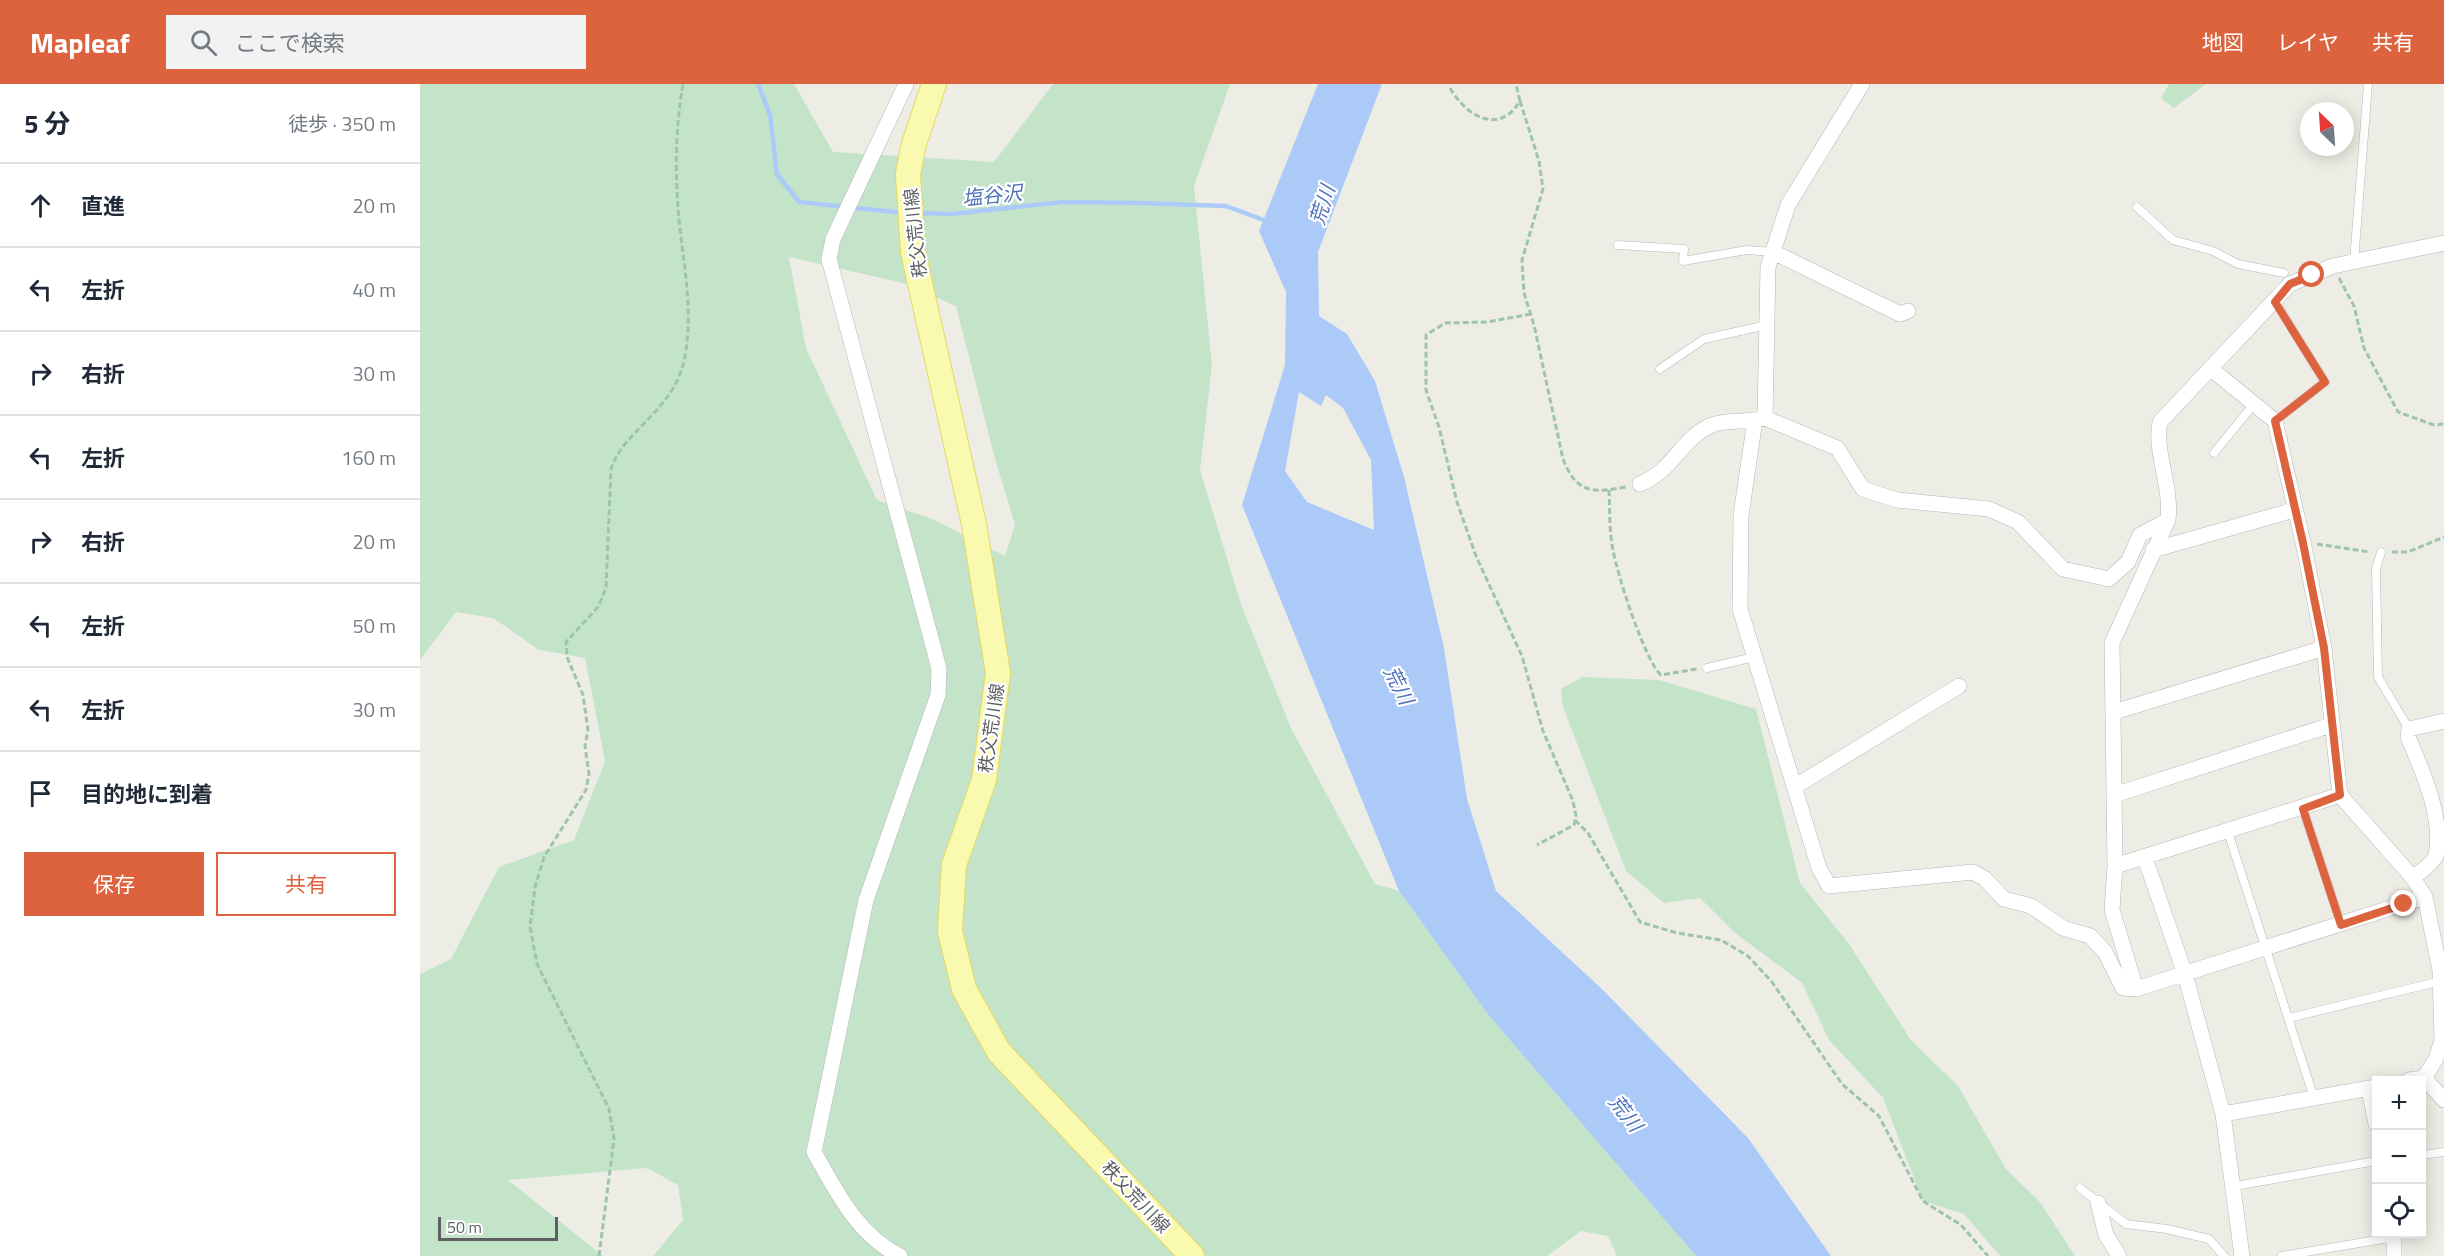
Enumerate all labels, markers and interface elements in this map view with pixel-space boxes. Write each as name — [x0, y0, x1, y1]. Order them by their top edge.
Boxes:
search box — [166, 15, 586, 69]
text: Mapleaf — [30, 21, 130, 64]
icon: search — [187, 26, 220, 59]
text: ここで検索 — [235, 26, 345, 60]
text: 地図 — [2202, 26, 2244, 58]
text: レイヤ — [2277, 26, 2339, 58]
text: 共有 — [2372, 26, 2414, 58]
north arrow — [2300, 102, 2354, 156]
text: 5 分 — [24, 104, 70, 143]
text: 徒歩 · 350 m — [288, 108, 396, 139]
water label: 塩谷沢 — [961, 176, 1026, 214]
water label: 荒川 — [1301, 179, 1343, 229]
street label: 秩父荒川線 — [897, 187, 933, 279]
icon: ahead — [24, 189, 57, 222]
text: 直進 — [81, 189, 125, 223]
text: 20 m — [352, 190, 396, 221]
route start — [2298, 261, 2324, 287]
icon: left — [24, 273, 57, 306]
text: 左折 — [81, 273, 125, 307]
text: 40 m — [352, 274, 396, 305]
icon: right — [24, 357, 57, 390]
text: 右折 — [81, 357, 125, 391]
text: 30 m — [352, 358, 396, 389]
icon: left — [24, 441, 57, 474]
text: 左折 — [81, 441, 125, 475]
text: 160 m — [341, 442, 396, 473]
icon: right — [24, 525, 57, 558]
text: 右折 — [81, 525, 125, 559]
text: 20 m — [352, 526, 396, 557]
icon: left — [24, 609, 57, 642]
text: 左折 — [81, 609, 125, 643]
text: 50 m — [352, 610, 396, 641]
water label: 荒川 — [1376, 660, 1423, 712]
street label: 秩父荒川線 — [971, 682, 1011, 774]
icon: left — [24, 693, 57, 726]
text: 左折 — [81, 693, 125, 727]
text: 30 m — [352, 694, 396, 725]
icon: arrive — [24, 777, 57, 810]
text: 目的地に到着 — [81, 777, 213, 811]
button: 保存 — [24, 852, 204, 916]
button: 共有 — [216, 852, 396, 916]
route end — [2390, 890, 2416, 916]
map controls — [2372, 1076, 2426, 1238]
button: + — [2372, 1076, 2426, 1130]
water label: 荒川 — [1601, 1088, 1652, 1140]
button: − — [2372, 1130, 2426, 1184]
street label: 秩父荒川線 — [1095, 1155, 1177, 1239]
button: locate — [2372, 1184, 2426, 1238]
scale bar — [438, 1214, 558, 1242]
text: 50 m — [447, 1215, 482, 1239]

